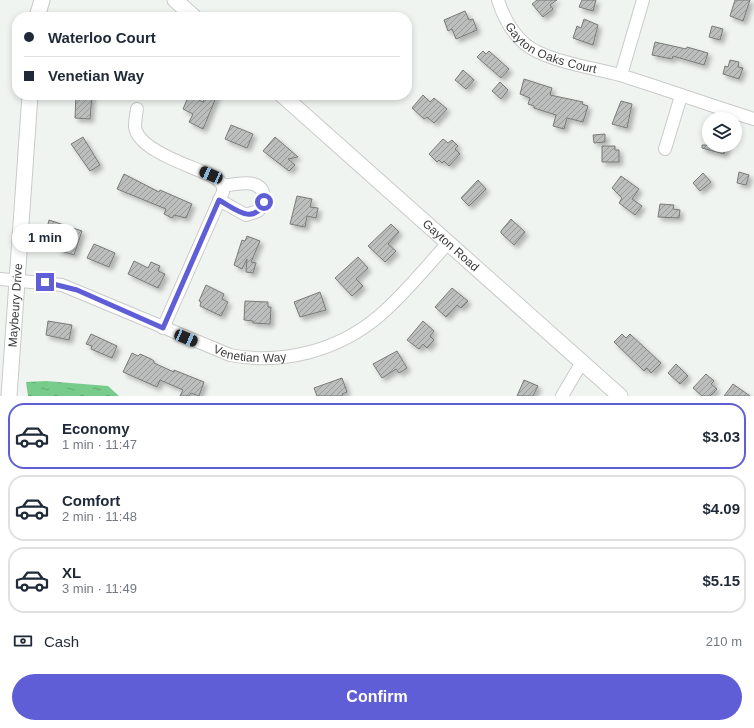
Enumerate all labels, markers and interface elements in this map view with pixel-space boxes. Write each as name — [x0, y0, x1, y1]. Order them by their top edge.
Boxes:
street label: Gayton Oaks Court — [502, 20, 598, 76]
text: Waterloo Court — [48, 29, 156, 46]
text: Venetian Way — [48, 67, 144, 84]
map controls — [702, 112, 742, 152]
button: layers — [702, 112, 742, 152]
car — [198, 165, 224, 185]
route start — [255, 193, 273, 211]
street label: Gayton Road — [420, 217, 482, 274]
callout: 1 min — [12, 224, 78, 252]
text: 1 min — [28, 230, 62, 245]
street label: Maybeury Drive — [5, 262, 25, 348]
route end — [36, 273, 54, 291]
car — [173, 328, 199, 348]
street label: Venetian Way — [211, 342, 287, 365]
icon: car — [14, 418, 50, 454]
text: Economy — [62, 420, 130, 437]
text: $3.03 — [702, 428, 740, 445]
text: 1 min · 11:47 — [62, 437, 137, 452]
icon: car — [14, 490, 50, 526]
text: Comfort — [62, 492, 120, 509]
text: $4.09 — [702, 500, 740, 517]
text: 2 min · 11:48 — [62, 509, 137, 524]
icon: car — [14, 562, 50, 598]
text: XL — [62, 564, 81, 581]
text: $5.15 — [702, 572, 740, 589]
text: 3 min · 11:49 — [62, 581, 137, 596]
icon: cash — [12, 630, 34, 652]
text: Cash — [44, 633, 79, 650]
text: 210 m — [706, 634, 742, 649]
button: Confirm — [12, 674, 742, 720]

